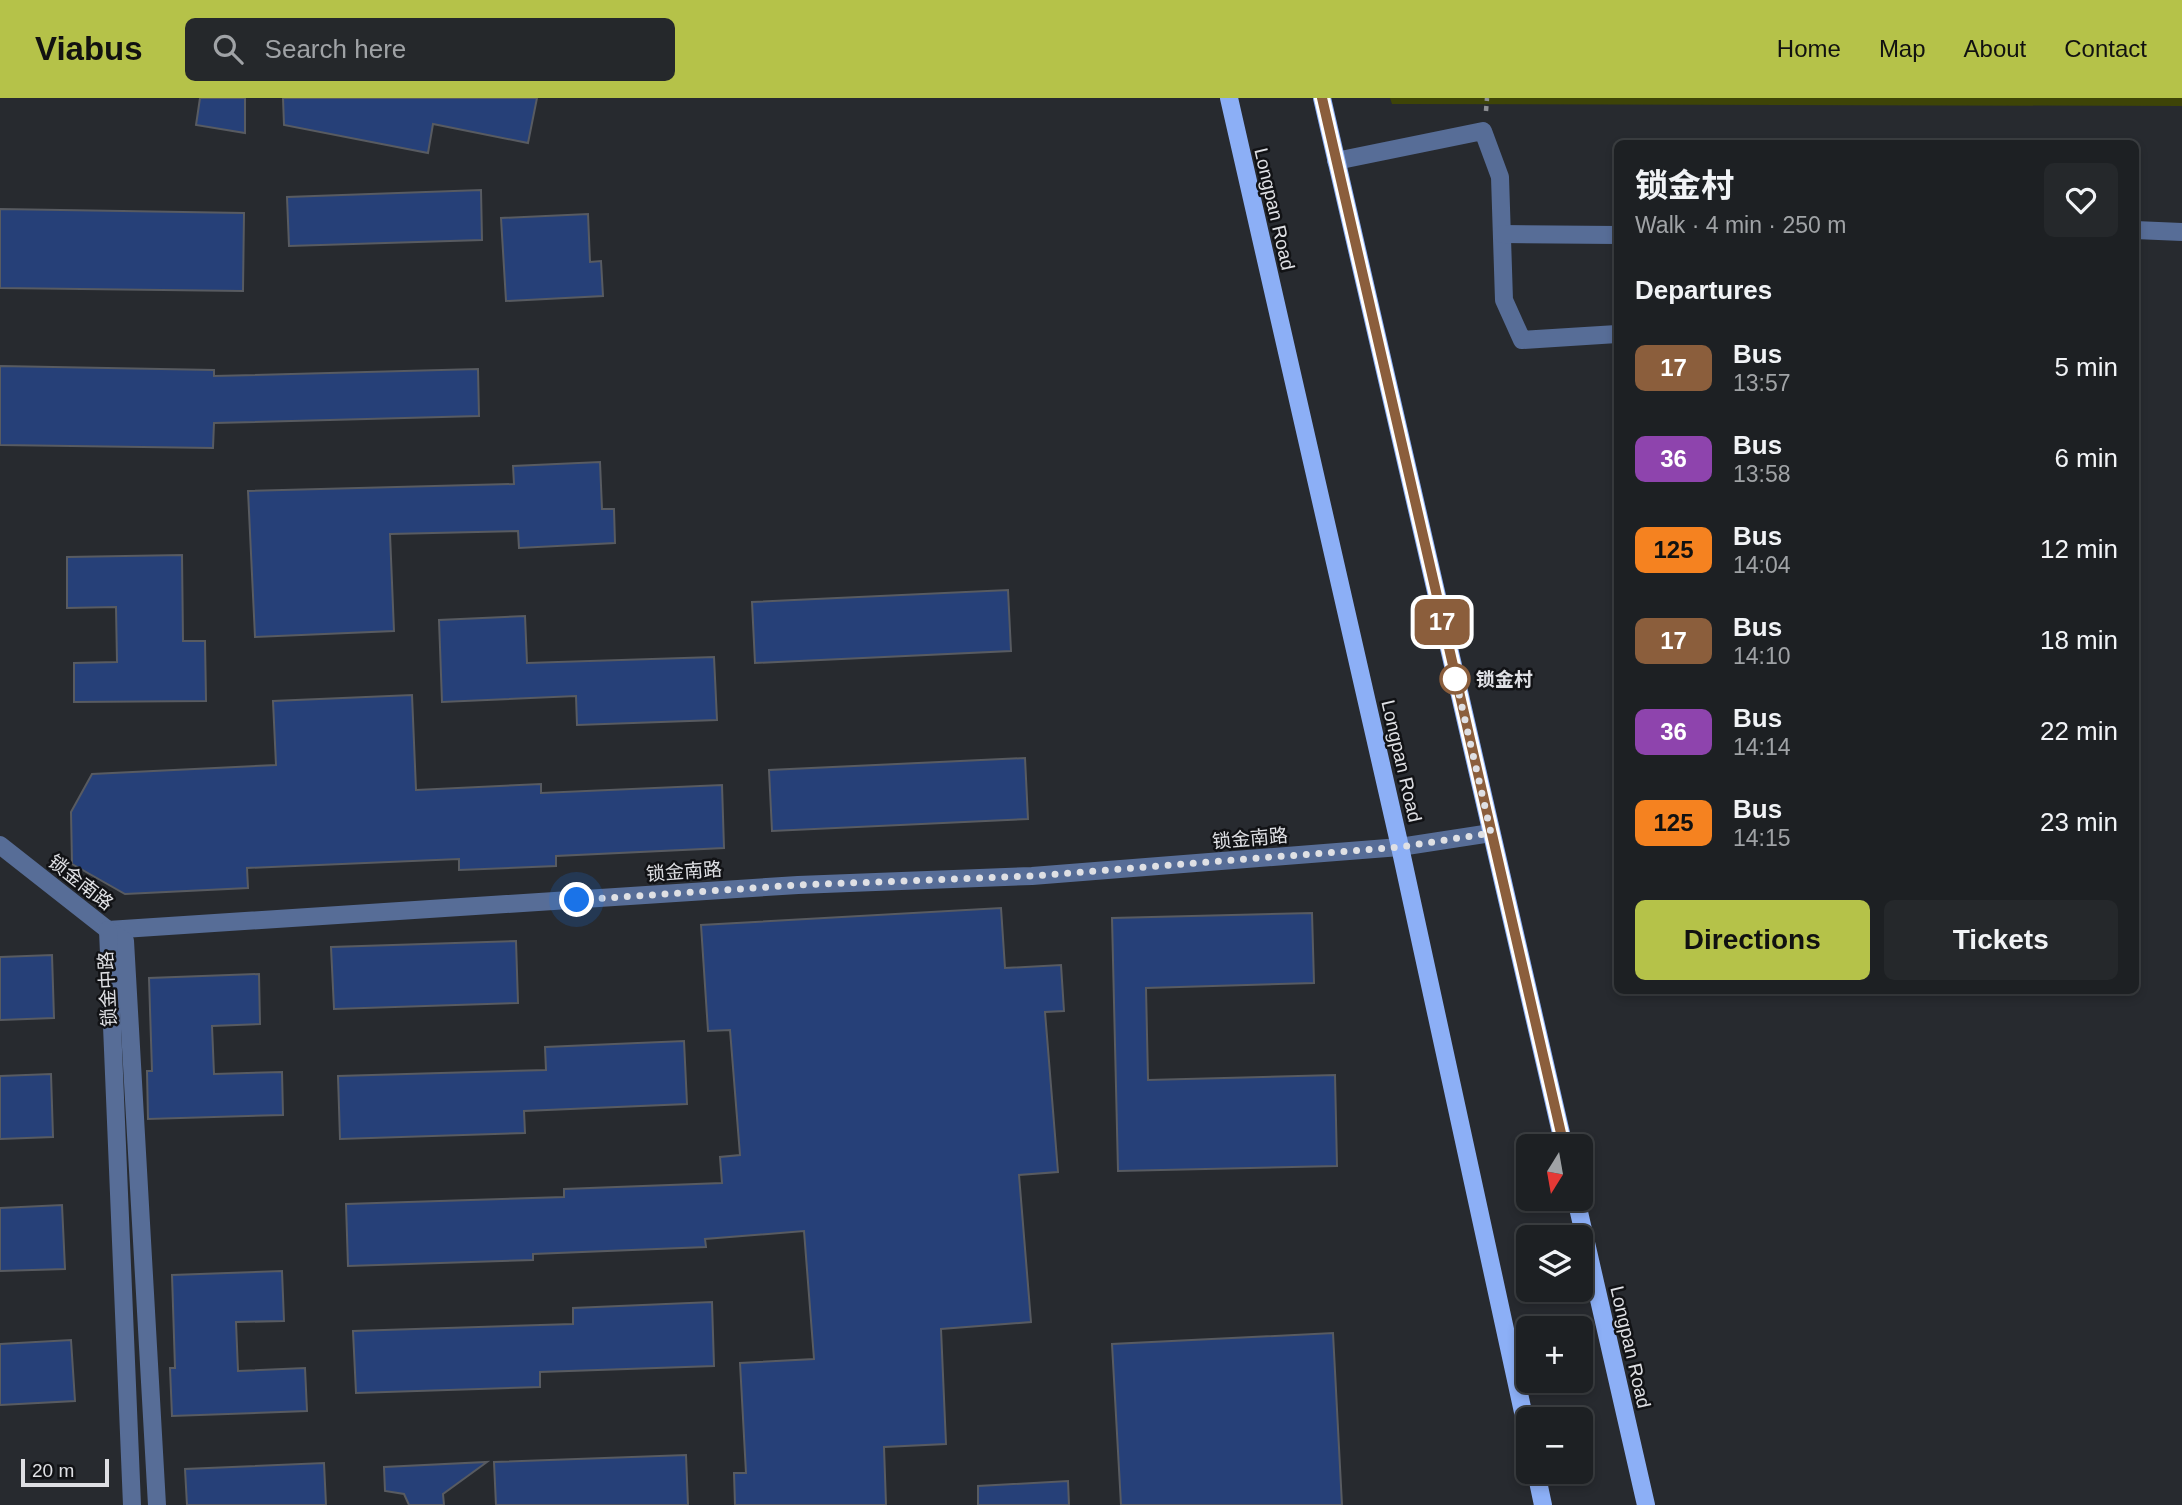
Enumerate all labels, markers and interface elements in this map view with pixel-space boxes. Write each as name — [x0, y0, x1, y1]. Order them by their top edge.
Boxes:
search box — [185, 18, 675, 81]
text: Viabus — [35, 30, 143, 67]
icon: search — [209, 30, 247, 68]
text: Search here — [265, 34, 406, 64]
text: Home — [1777, 35, 1841, 62]
text: Map — [1879, 35, 1926, 62]
text: About — [1964, 35, 2026, 62]
text: Contact — [2064, 35, 2147, 62]
street label: Longpan Road — [1250, 146, 1299, 272]
button: heart — [2044, 163, 2118, 237]
text: 锁金村 — [1635, 167, 1734, 204]
text: Walk · 4 min · 250 m — [1635, 212, 1846, 238]
text: Departures — [1635, 275, 1772, 305]
text: Bus — [1733, 339, 1782, 369]
text: 5 min — [2054, 352, 2118, 382]
text: 17 — [1660, 354, 1687, 381]
text: 13:57 — [1733, 370, 1791, 396]
text: Bus — [1733, 430, 1782, 460]
text: 6 min — [2054, 443, 2118, 473]
text: 36 — [1660, 445, 1687, 472]
text: 13:58 — [1733, 461, 1791, 487]
text: Bus — [1733, 521, 1782, 551]
text: 12 min — [2040, 534, 2118, 564]
text: 125 — [1653, 536, 1694, 563]
text: 14:04 — [1733, 552, 1791, 578]
line badge: 17 — [1410, 599, 1474, 645]
text: 17 — [1429, 608, 1455, 635]
text: Bus — [1733, 612, 1782, 642]
text: 18 min — [2040, 625, 2118, 655]
text: 17 — [1660, 627, 1687, 654]
text: 14:10 — [1733, 643, 1791, 669]
marker: 锁金村 — [1440, 664, 1470, 694]
place label: 锁金村 — [1476, 669, 1533, 690]
street label: Longpan Road — [1377, 698, 1426, 824]
text: Bus — [1733, 703, 1782, 733]
text: 22 min — [2040, 716, 2118, 746]
text: 36 — [1660, 718, 1687, 745]
text: 14:14 — [1733, 734, 1791, 760]
text: Bus — [1733, 794, 1782, 824]
text: 23 min — [2040, 807, 2118, 837]
text: 125 — [1653, 809, 1694, 836]
street label: 锁金南路 — [1211, 825, 1289, 852]
text: 14:15 — [1733, 825, 1791, 851]
street label: 锁金南路 — [44, 851, 117, 914]
street label: 锁金南路 — [645, 858, 723, 885]
your location — [559, 882, 594, 917]
button: Directions — [1635, 900, 1870, 980]
button: Tickets — [1884, 900, 2118, 980]
street label: 锁金中路 — [95, 950, 120, 1027]
north arrow — [1516, 1134, 1592, 1211]
map controls — [1516, 1134, 1593, 1484]
button: layers — [1516, 1225, 1593, 1302]
street label: Longpan Road — [1606, 1284, 1655, 1410]
button: + — [1516, 1316, 1593, 1393]
button: − — [1516, 1407, 1593, 1484]
scale bar — [21, 1456, 108, 1488]
text: 20 m — [32, 1460, 74, 1481]

